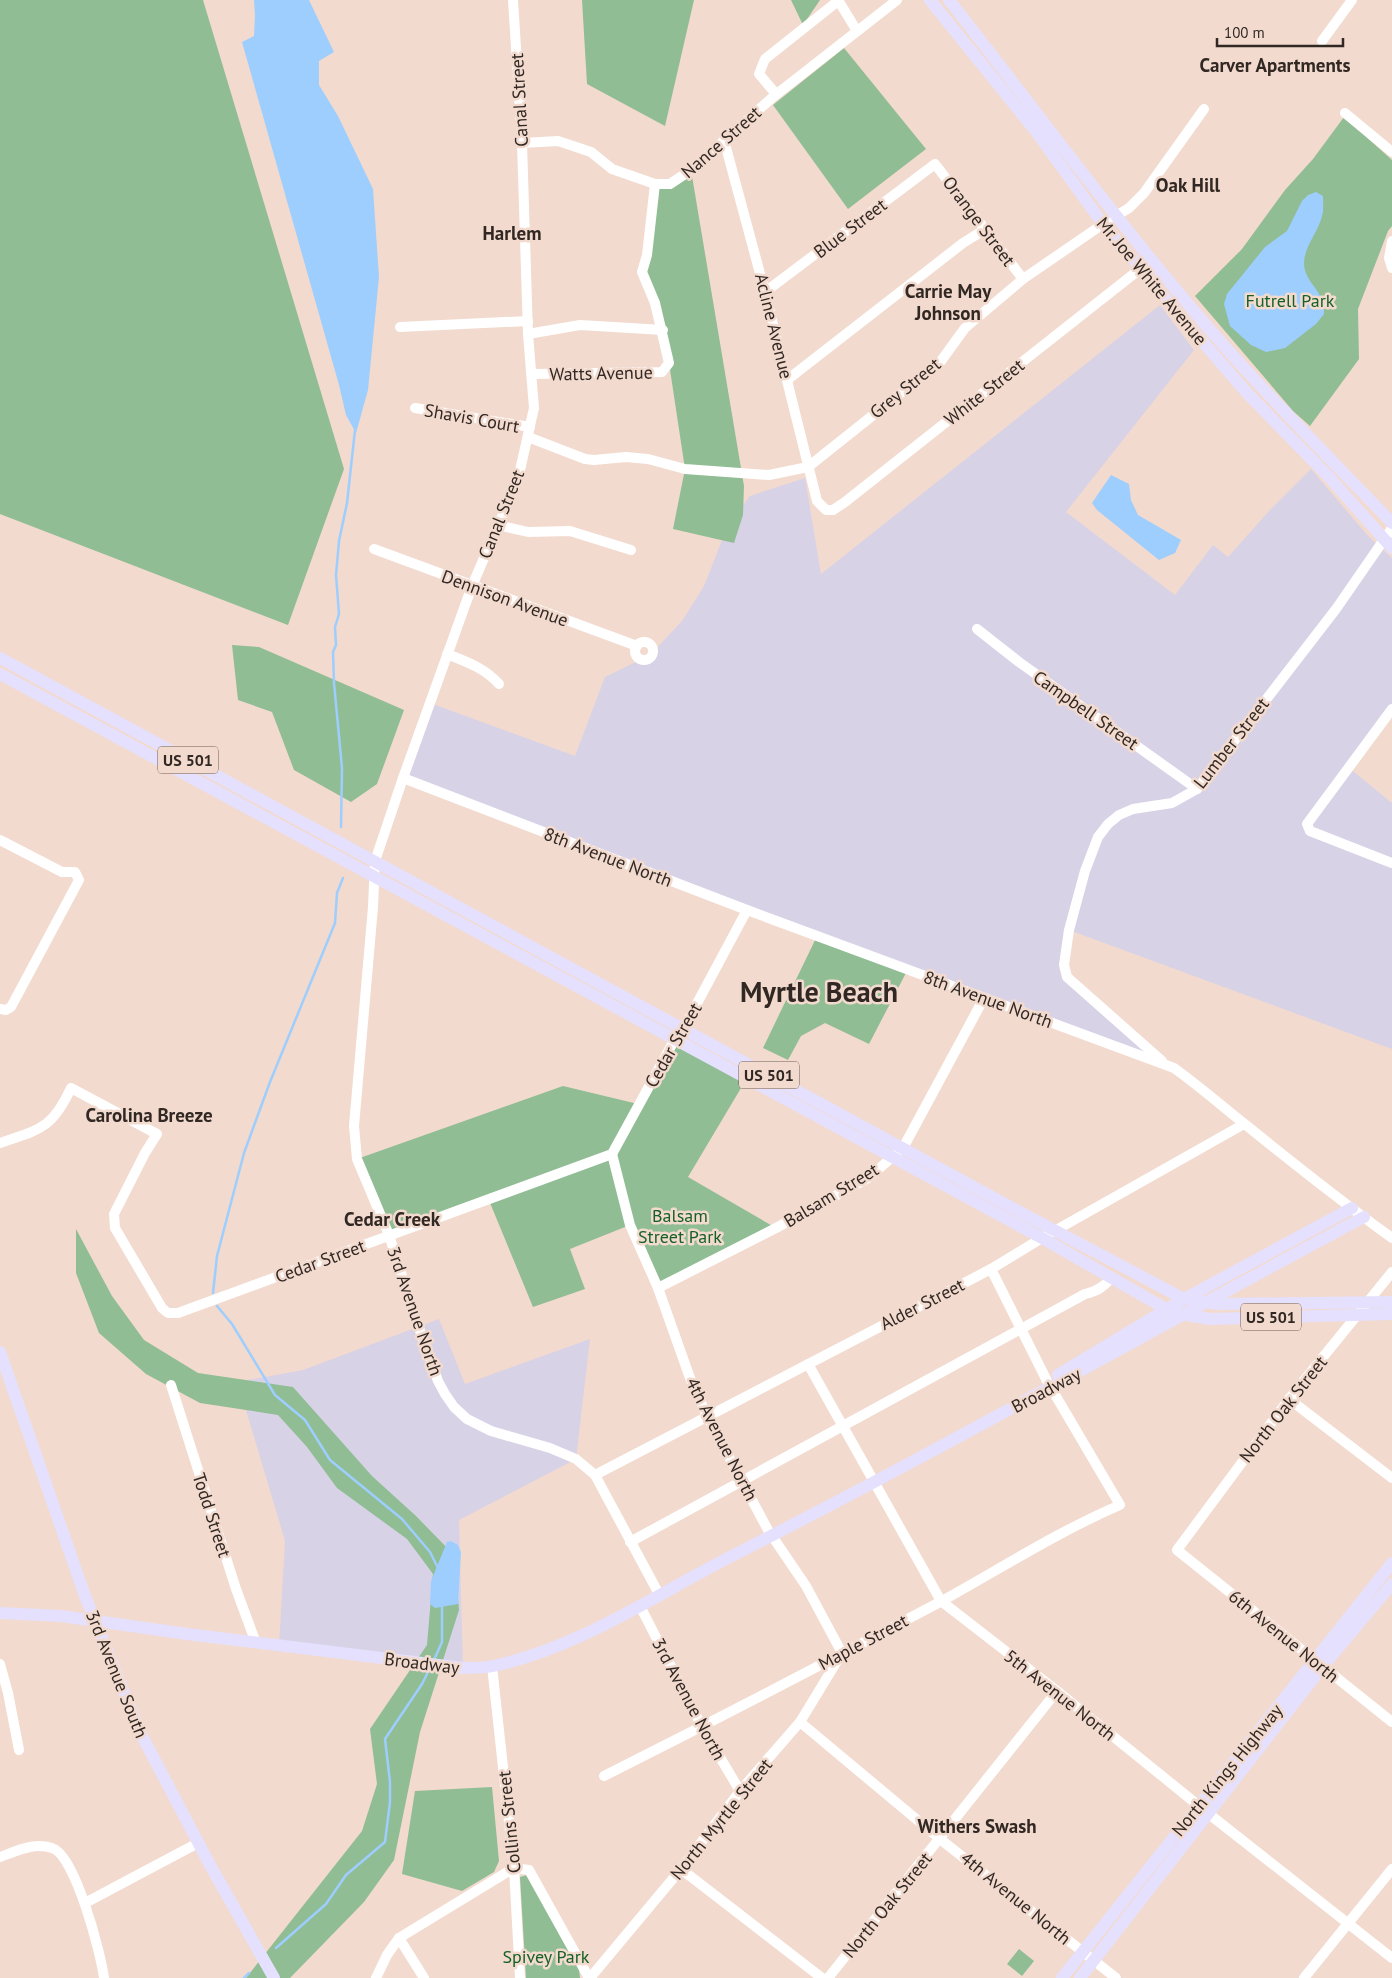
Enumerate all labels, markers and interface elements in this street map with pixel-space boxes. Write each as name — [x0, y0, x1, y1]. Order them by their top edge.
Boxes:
scale bar — [1217, 15, 1343, 47]
text: 100 m — [1224, 23, 1265, 42]
street label: Canal Street — [505, 53, 533, 147]
district label: Carver Apartments — [1200, 53, 1350, 77]
street label: Nance Street — [676, 101, 766, 183]
street label: Orange Street — [938, 171, 1020, 271]
district label: Oak Hill — [1156, 173, 1221, 197]
street label: Blue Street — [809, 193, 891, 263]
street label: Mr. Joe White Avenue — [1092, 212, 1212, 350]
district label: Harlem — [483, 221, 542, 245]
street label: Acline Avenue — [750, 271, 798, 381]
district label: Carrie May Johnson — [905, 279, 992, 325]
park label: Futrell Park — [1246, 289, 1335, 312]
street label: Grey Street — [865, 353, 945, 423]
street label: White Street — [939, 354, 1029, 430]
street label: Watts Avenue — [549, 361, 653, 385]
street label: Shavis Court — [423, 398, 521, 438]
street label: Canal Street — [473, 466, 529, 562]
street label: Dennison Avenue — [439, 564, 571, 632]
street label: Campbell Street — [1029, 665, 1143, 755]
street label: Lumber Street — [1188, 693, 1274, 793]
road number: US 501 — [158, 746, 218, 774]
street label: 8th Avenue North — [541, 822, 675, 892]
street label: 8th Avenue North — [920, 965, 1056, 1033]
district label: Myrtle Beach — [740, 973, 898, 1010]
street label: Cedar Street — [639, 998, 707, 1092]
road number: US 501 — [739, 1062, 799, 1088]
district label: Carolina Breeze — [85, 1103, 213, 1127]
street label: Balsam Street — [779, 1158, 883, 1232]
park label: Balsam Street Park — [638, 1204, 722, 1248]
district label: Cedar Creek — [344, 1207, 441, 1231]
street label: Cedar Street — [272, 1234, 368, 1288]
street label: 3rd Avenue North — [382, 1243, 448, 1379]
street label: Alder Street — [876, 1273, 968, 1335]
road number: US 501 — [1241, 1304, 1301, 1330]
street label: North Oak Street — [1234, 1351, 1332, 1467]
street label: Broadway — [1007, 1362, 1085, 1418]
street label: 4th Avenue North — [681, 1373, 763, 1505]
street label: Todd Street — [188, 1470, 236, 1560]
street label: 6th Avenue North — [1224, 1584, 1344, 1688]
street label: 3rd Avenue South — [81, 1607, 153, 1741]
street label: Maple Street — [814, 1609, 912, 1675]
street label: 3rd Avenue North — [647, 1634, 731, 1764]
street label: 5th Avenue North — [1000, 1644, 1120, 1746]
street label: Broadway — [383, 1647, 461, 1679]
street label: North Kings Highway — [1167, 1699, 1288, 1841]
street label: North Myrtle Street — [665, 1754, 777, 1884]
street label: Collins Street — [492, 1770, 526, 1874]
district label: Withers Swash — [917, 1814, 1037, 1838]
street label: 4th Avenue North — [956, 1846, 1076, 1950]
street label: North Oak Street — [837, 1848, 937, 1962]
park label: Spivey Park — [503, 1945, 590, 1968]

